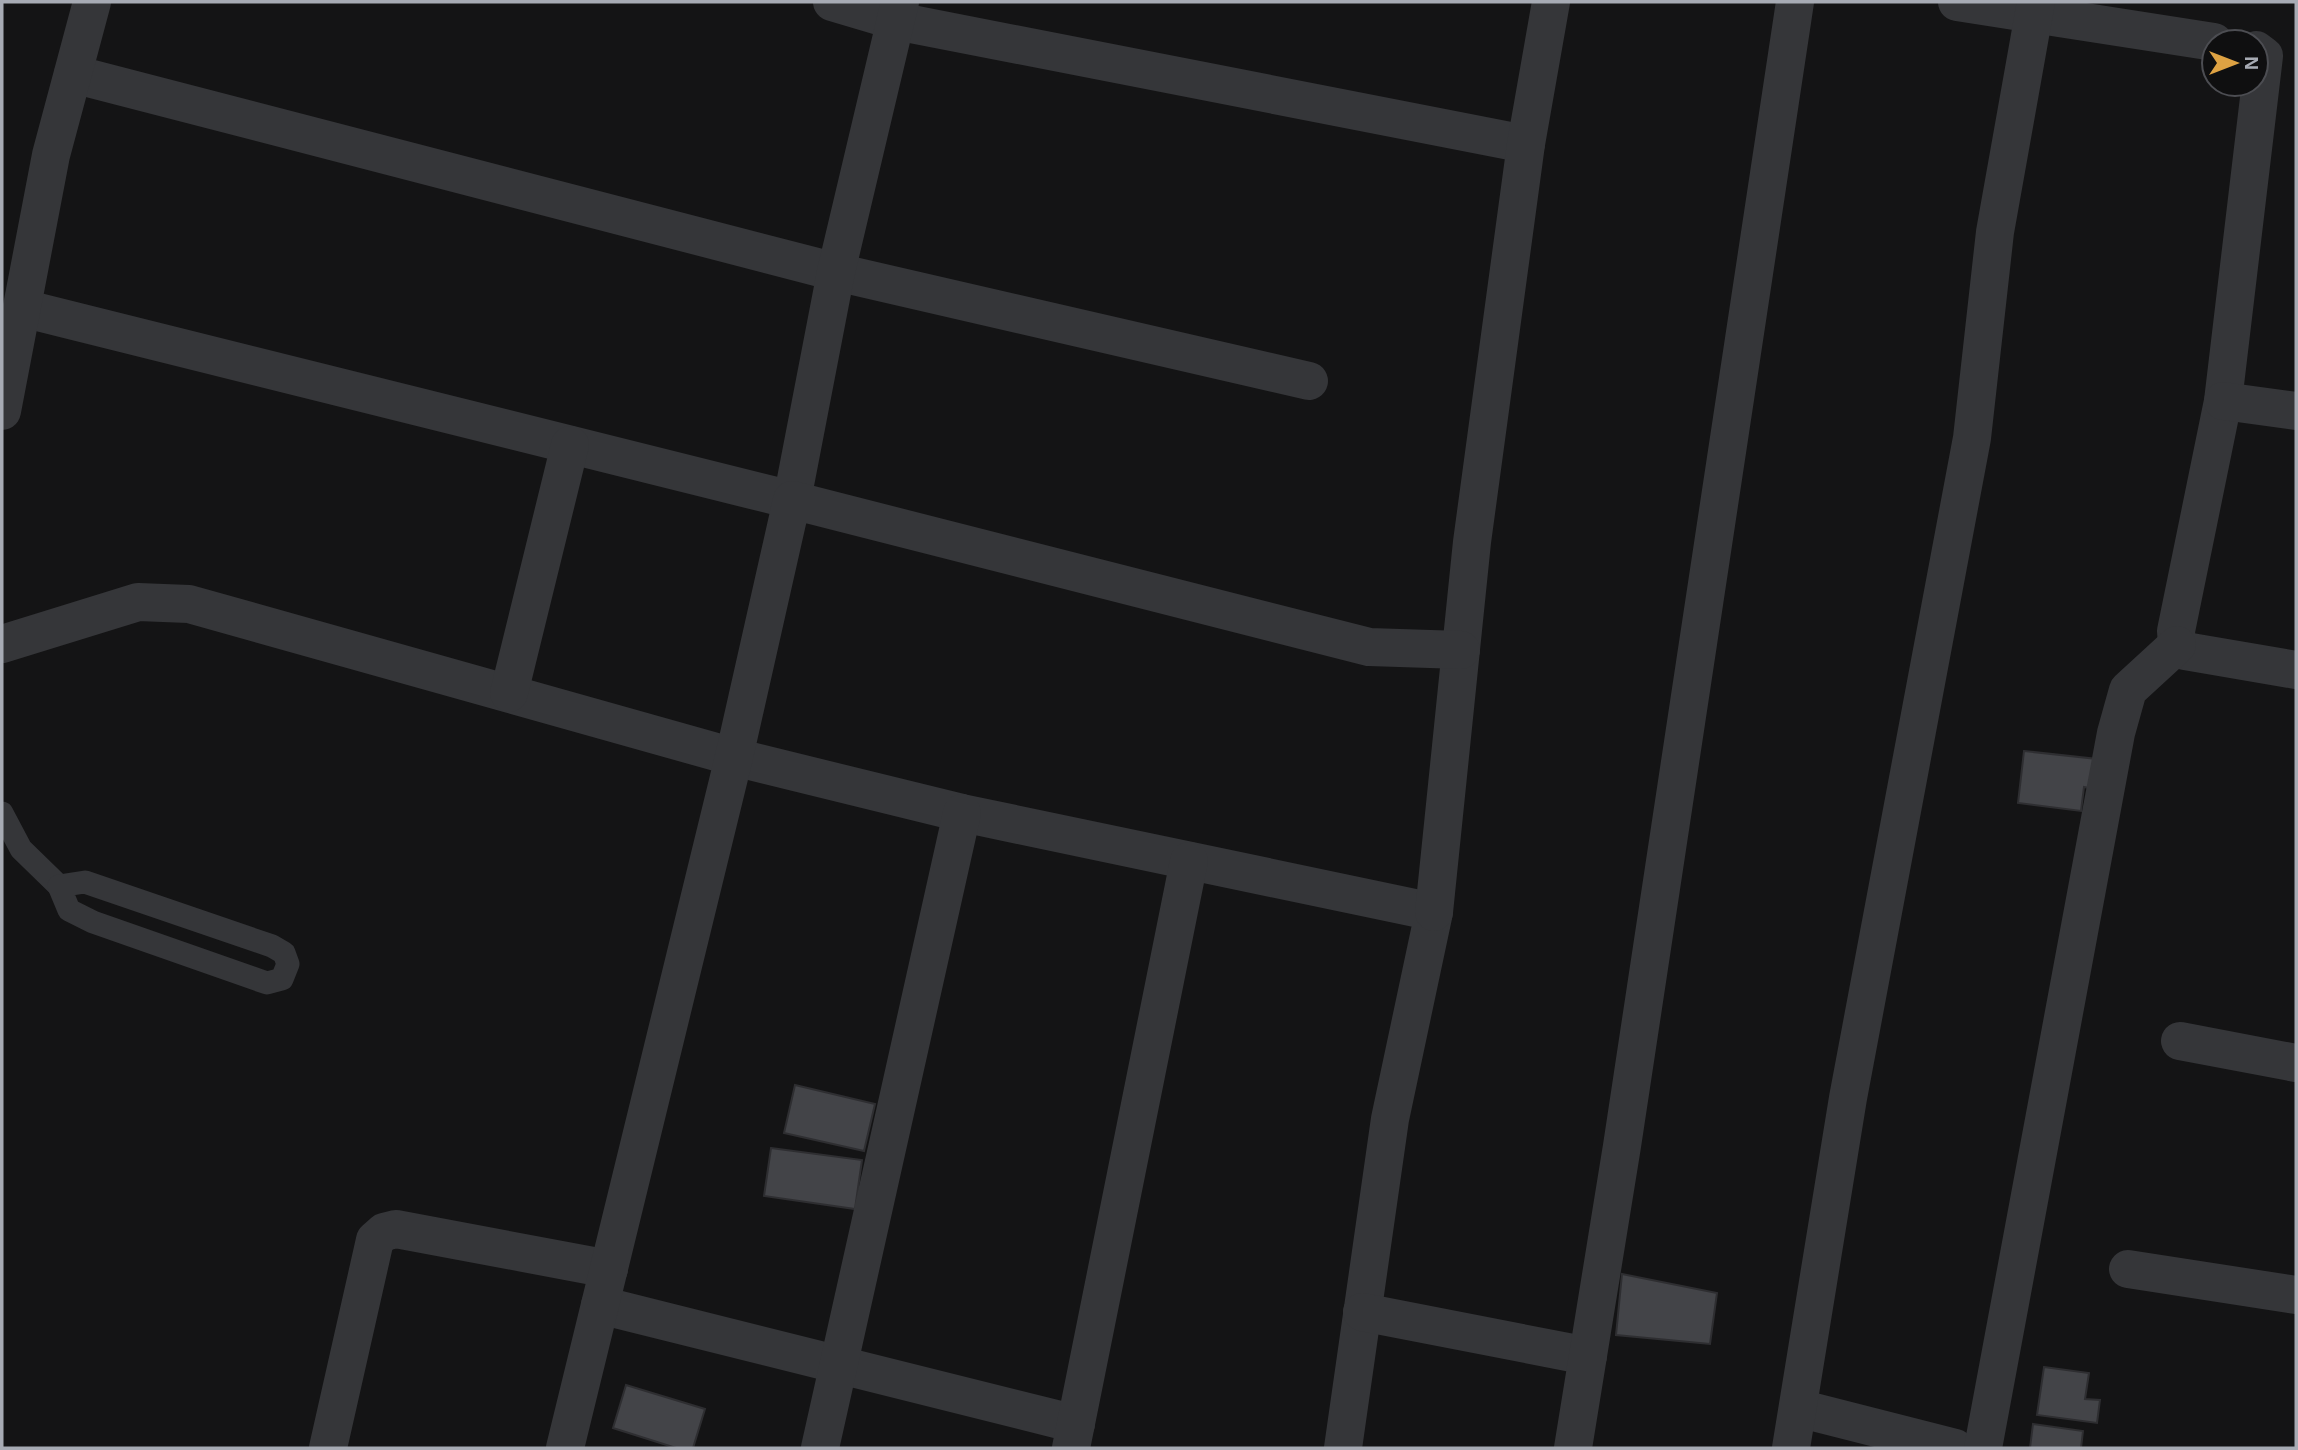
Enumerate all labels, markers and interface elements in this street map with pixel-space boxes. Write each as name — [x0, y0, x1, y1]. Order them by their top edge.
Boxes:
north arrow — [2200, 28, 2270, 98]
text: N — [2241, 56, 2262, 70]

